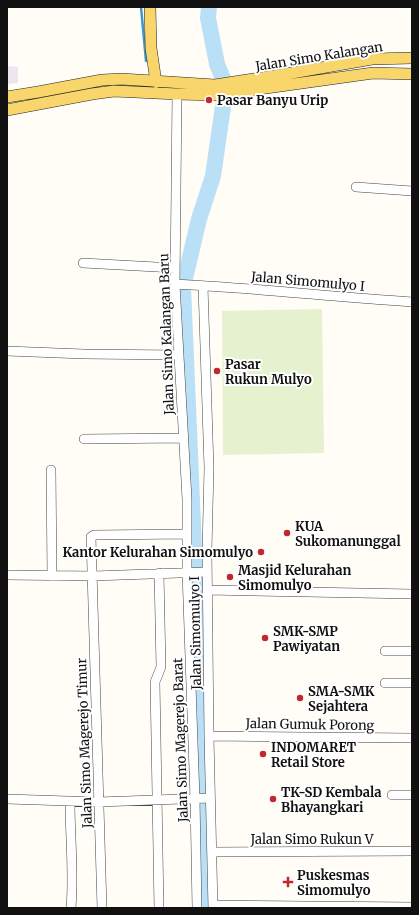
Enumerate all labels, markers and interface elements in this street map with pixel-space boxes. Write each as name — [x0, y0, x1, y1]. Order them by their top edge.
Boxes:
street label: Jalan Simo Kalangan — [253, 38, 384, 75]
place label: Pasar Banyu Urip — [217, 92, 328, 109]
marker: Pasar Banyu Urip — [204, 95, 214, 105]
street label: Jalan Simo Kalangan Baru — [155, 253, 178, 416]
street label: Jalan Simomulyo I — [250, 268, 366, 295]
place label: Pasar Rukun Mulyo — [225, 356, 312, 388]
marker: Pasar Rukun Mulyo — [212, 366, 222, 376]
place label: KUA Sukomanunggal — [295, 518, 401, 550]
marker: KUA Sukomanunggal — [282, 528, 292, 538]
place label: Kantor Kelurahan Simomulyo — [62, 544, 253, 561]
marker: Kantor Kelurahan Simomulyo — [256, 547, 266, 557]
place label: Masjid Kelurahan Simomulyo — [238, 562, 351, 594]
marker: Masjid Kelurahan Simomulyo — [225, 572, 235, 582]
street label: Jalan Simomulyo I — [186, 576, 205, 691]
place label: SMK-SMP Pawiyatan — [273, 623, 340, 655]
marker: SMK-SMP Pawiyatan — [260, 633, 270, 643]
street label: Jalan Simo Magerejo Timur — [73, 657, 96, 829]
street label: Jalan Simo Magerejo Barat — [169, 658, 192, 823]
place label: SMA-SMK Sejahtera — [308, 683, 375, 715]
marker: SMA-SMK Sejahtera — [295, 693, 305, 703]
street label: Jalan Gumuk Porong — [245, 715, 375, 734]
place label: INDOMARET Retail Store — [271, 739, 357, 771]
marker: INDOMARET Retail Store — [258, 749, 268, 759]
place label: TK-SD Kembala Bhayangkari — [281, 784, 382, 816]
marker: TK-SD Kembala Bhayangkari — [268, 794, 278, 804]
street label: Jalan Simo Rukun V — [250, 831, 374, 848]
place label: Puskesmas Simomulyo — [297, 867, 371, 899]
marker: Puskesmas Simomulyo — [282, 876, 294, 888]

